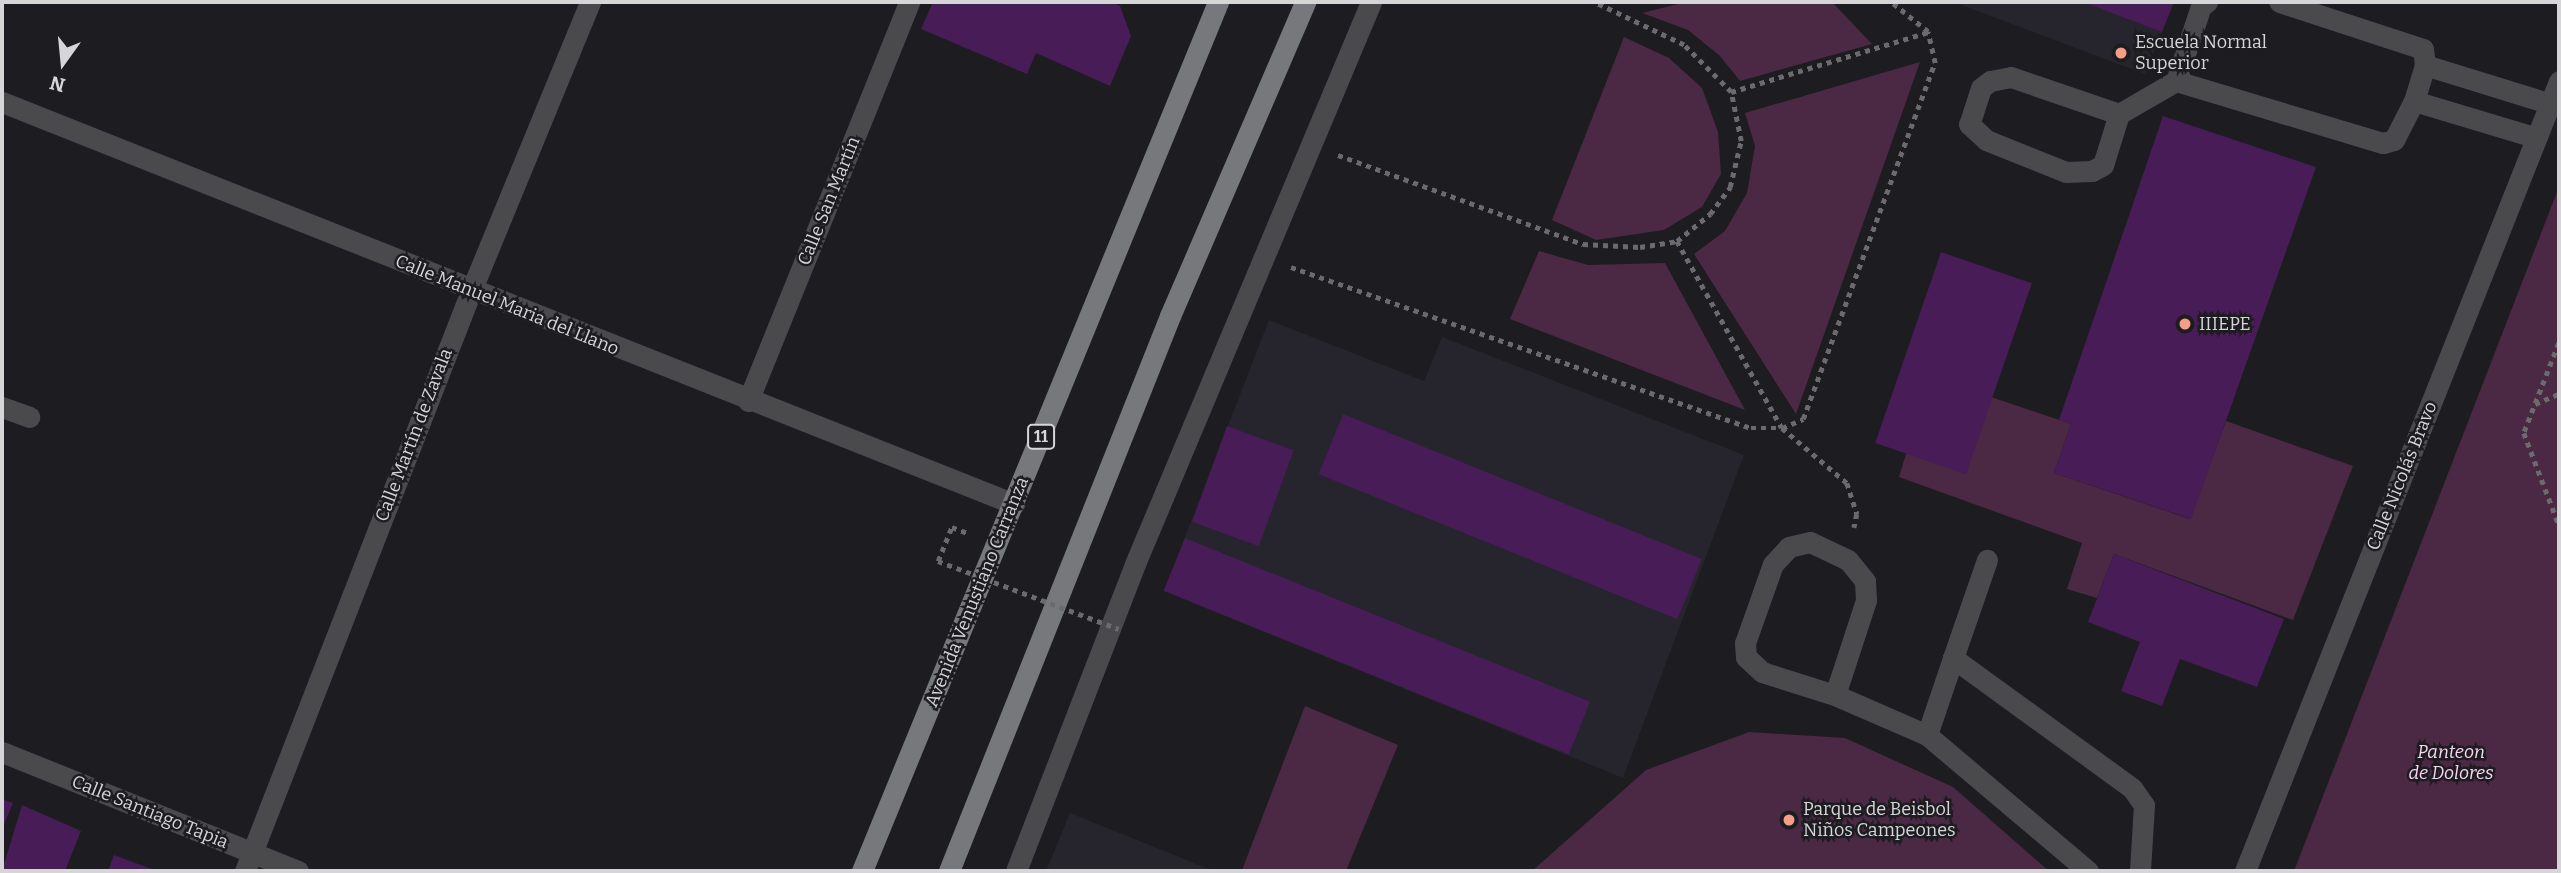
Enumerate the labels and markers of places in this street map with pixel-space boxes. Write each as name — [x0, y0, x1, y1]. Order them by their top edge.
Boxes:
place label: Escuela Normal Superior — [2135, 32, 2267, 74]
marker: Escuela Normal Superior — [2113, 45, 2129, 61]
place label: IIIEPE — [2199, 313, 2251, 335]
marker: IIIEPE — [2177, 316, 2193, 332]
place label: Parque de Beisbol Niños Campeones — [1803, 799, 1956, 842]
marker: Parque de Beisbol Niños Campeones — [1781, 812, 1797, 828]

